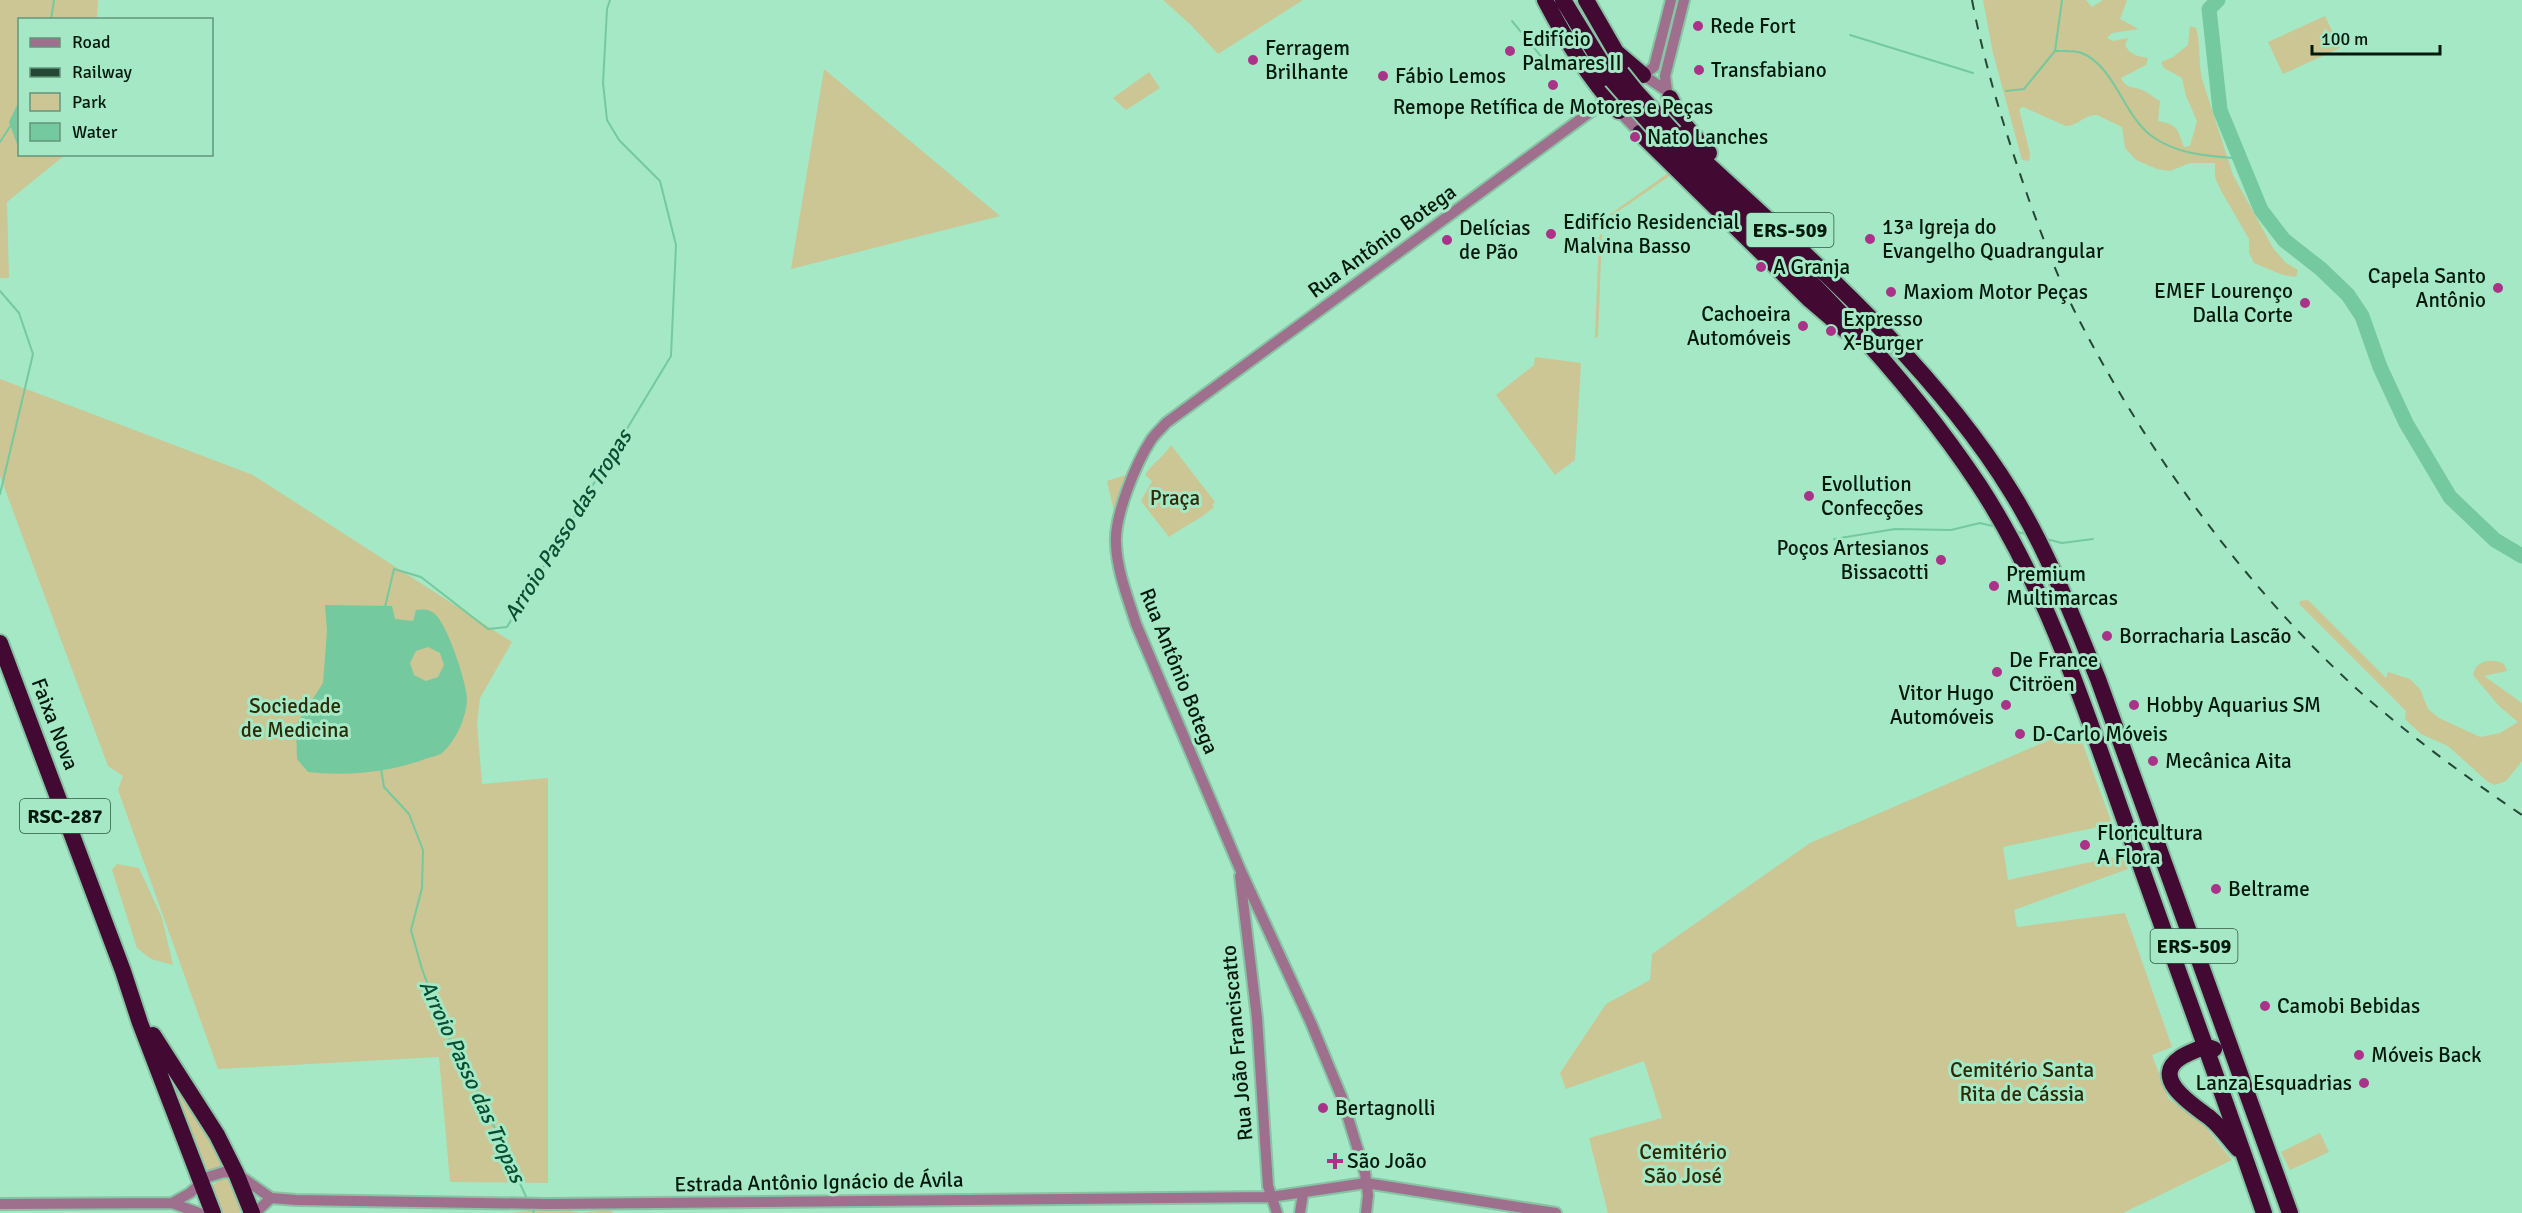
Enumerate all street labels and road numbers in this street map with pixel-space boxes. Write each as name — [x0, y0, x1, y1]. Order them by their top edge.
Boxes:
street label: Rua Antônio Botega — [1303, 179, 1461, 303]
road number: ERS-509 — [1746, 213, 1834, 247]
street label: Rua Antônio Botega — [1134, 584, 1224, 758]
street label: Faixa Nova — [26, 674, 84, 774]
road number: RSC-287 — [20, 799, 110, 833]
road number: ERS-509 — [2150, 929, 2238, 963]
street label: Rua João Franciscatto — [1215, 944, 1259, 1142]
street label: Estrada Antônio Ignácio de Ávila — [674, 1166, 964, 1198]

